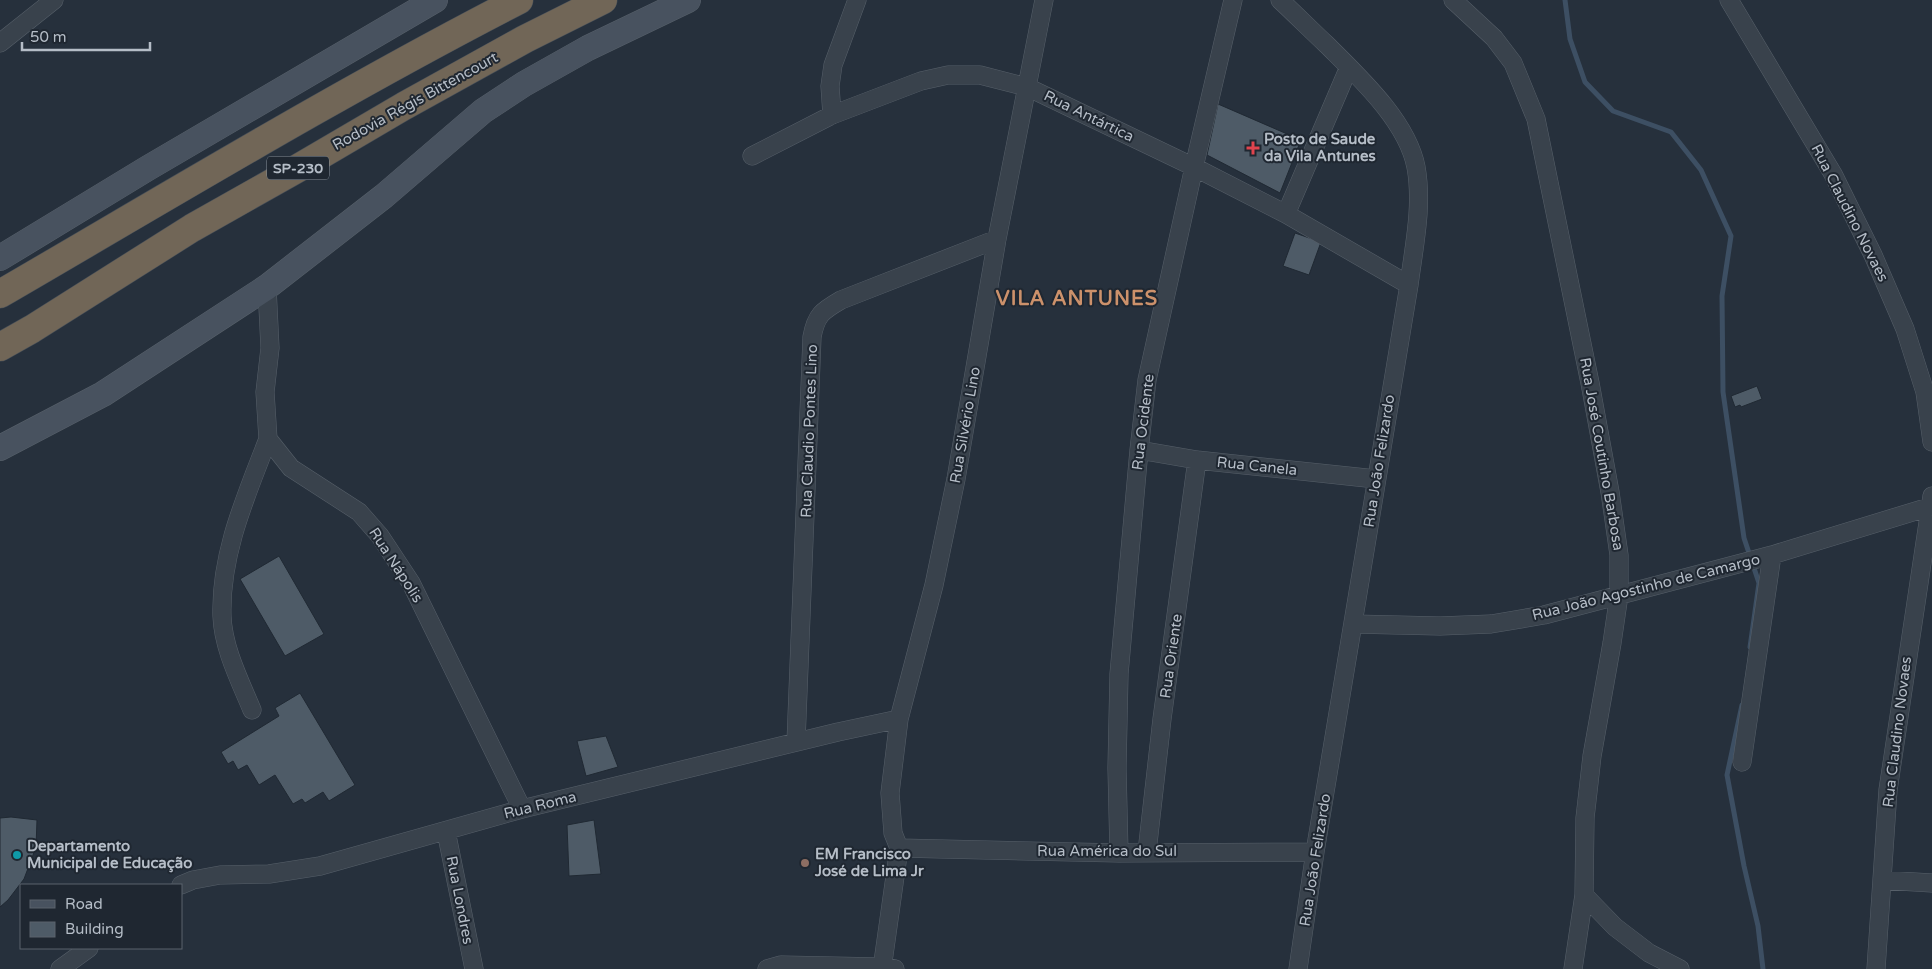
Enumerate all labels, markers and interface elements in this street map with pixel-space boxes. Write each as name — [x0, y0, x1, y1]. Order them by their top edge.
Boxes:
scale bar — [22, 20, 150, 52]
text: 50 m — [30, 28, 67, 46]
street label: Rodovia Régis Bittencourt — [329, 48, 501, 154]
street label: Rua Antártica — [1041, 86, 1137, 146]
place label: Posto de Saude da Vila Antunes — [1264, 130, 1376, 165]
marker: Posto de Saude da Vila Antunes — [1246, 141, 1260, 155]
street label: Rua Claudino Novaes — [1807, 141, 1893, 285]
road number: SP-230 — [267, 156, 329, 180]
district label: VILA ANTUNES — [996, 287, 1158, 311]
street label: Rua Claudio Pontes Lino — [797, 344, 821, 518]
street label: Rua José Coutinho Barbosa — [1576, 356, 1628, 552]
street label: Rua Silvério Lino — [946, 365, 984, 485]
street label: Rua Ocidente — [1128, 373, 1158, 471]
street label: Rua João Felizardo — [1360, 393, 1398, 529]
street label: Rua Canela — [1216, 453, 1298, 479]
street label: Rua Nápolis — [365, 524, 427, 606]
street label: Rua João Agostinho de Camargo — [1530, 550, 1762, 624]
street label: Rua Oriente — [1156, 613, 1186, 699]
street label: Rua Claudino Novaes — [1879, 655, 1915, 809]
street label: Rua Roma — [502, 787, 578, 823]
street label: Rua João Felizardo — [1296, 792, 1334, 928]
place label: Departamento Municipal de Educação — [27, 837, 192, 873]
street label: Rua América do Sul — [1037, 842, 1177, 860]
place label: EM Francisco José de Lima Jr — [814, 845, 924, 880]
marker: Departamento Municipal de Educação — [11, 849, 23, 861]
street label: Rua Londres — [443, 854, 477, 946]
marker: EM Francisco José de Lima Jr — [799, 857, 811, 869]
legend — [20, 884, 182, 949]
text: Road — [65, 895, 103, 913]
text: Building — [65, 920, 124, 938]

